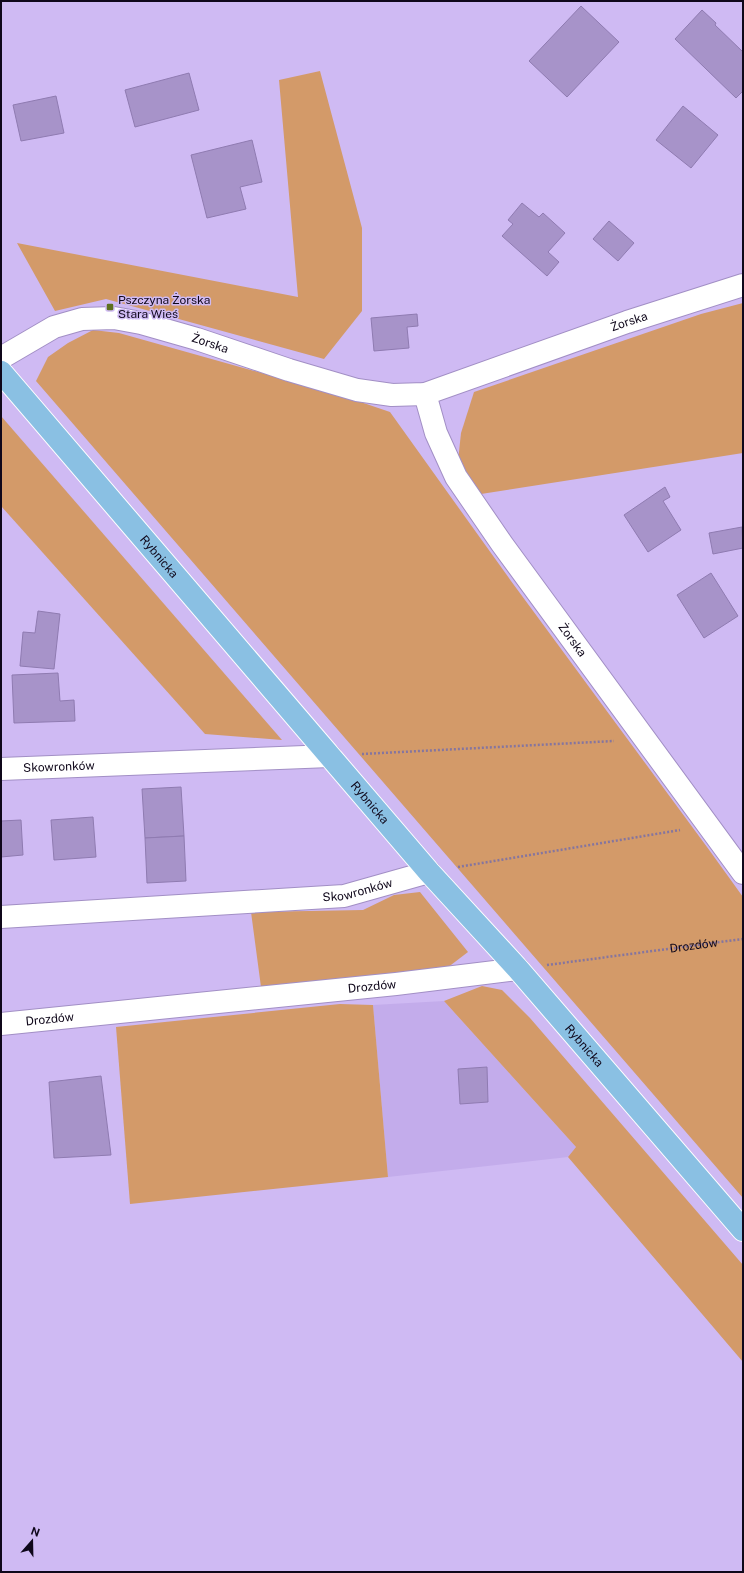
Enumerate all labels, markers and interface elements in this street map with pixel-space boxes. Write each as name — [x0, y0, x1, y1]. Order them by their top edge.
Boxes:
place label: Pszczyna Żorska Stara Wieś — [118, 293, 210, 321]
marker: Pszczyna Żorska Stara Wieś — [105, 302, 115, 312]
street label: Żorska — [609, 309, 649, 334]
street label: Żorska — [190, 331, 230, 356]
street label: Rybnicka — [137, 533, 181, 581]
street label: Żorska — [555, 620, 589, 659]
street label: Skowronków — [23, 758, 96, 775]
street label: Rybnicka — [348, 779, 392, 827]
street label: Skowronków — [322, 875, 395, 904]
street label: Drozdów — [669, 935, 719, 956]
street label: Drozdów — [347, 977, 398, 996]
street label: Drozdów — [25, 1010, 75, 1028]
street label: Rybnicka — [562, 1022, 606, 1070]
north arrow — [12, 1521, 52, 1561]
text: N — [29, 1524, 42, 1539]

